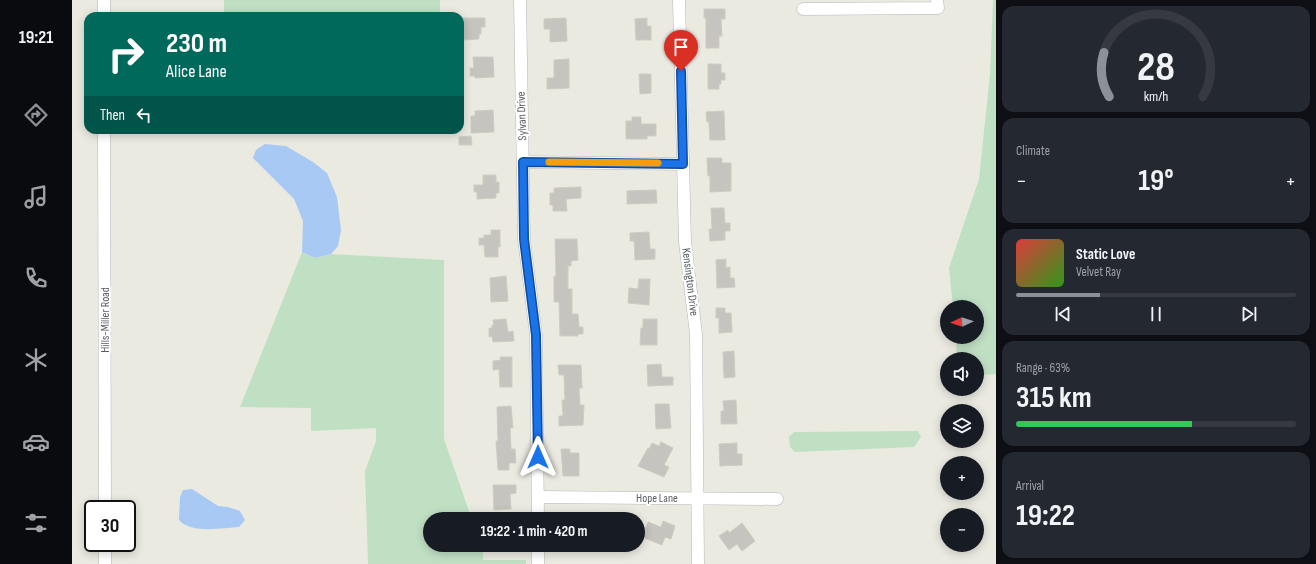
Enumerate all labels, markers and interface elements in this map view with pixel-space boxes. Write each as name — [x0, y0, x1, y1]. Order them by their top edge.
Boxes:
text: 19:21 — [19, 27, 53, 48]
text: 230 m — [166, 27, 227, 60]
icon: right — [100, 28, 152, 80]
pin — [664, 30, 698, 71]
icon: arrive — [670, 36, 692, 58]
text: 28 — [1137, 43, 1175, 92]
text: Alice Lane — [166, 61, 227, 82]
text: km/h — [1144, 87, 1168, 104]
street label: Sylvan Drive — [514, 91, 530, 141]
icon: directions — [22, 101, 50, 129]
icon: left — [133, 104, 155, 126]
text: Then — [100, 106, 125, 125]
text: Climate — [1016, 143, 1050, 159]
text: 19° — [1138, 163, 1174, 199]
text: − — [1016, 168, 1027, 195]
text: + — [1285, 168, 1296, 195]
icon: music — [22, 183, 50, 211]
text: Static Love — [1076, 245, 1135, 264]
street label: Kensington Drive — [678, 247, 702, 317]
icon: phone — [22, 264, 50, 292]
text: Velvet Ray — [1076, 264, 1121, 280]
street label: Hills-Miller Road — [98, 287, 113, 353]
north arrow — [940, 300, 984, 344]
map controls — [940, 300, 984, 552]
icon: previous — [1052, 303, 1074, 325]
icon: pause — [1145, 303, 1167, 325]
icon: next — [1238, 303, 1260, 325]
icon: climate — [22, 346, 50, 374]
button: sound — [940, 352, 984, 396]
text: Range · 63% — [1016, 360, 1070, 376]
text: 315 km — [1016, 380, 1092, 416]
button: layers — [940, 404, 984, 448]
icon: car — [22, 428, 50, 456]
position arrow — [517, 436, 559, 478]
button: + — [940, 456, 984, 500]
text: Arrival — [1016, 478, 1044, 494]
street label: Hope Lane — [636, 491, 678, 506]
text: 19:22 — [1016, 498, 1075, 534]
speed limit sign: 30 — [84, 500, 136, 552]
button: − — [940, 508, 984, 552]
icon: filters — [22, 509, 50, 537]
text: 19:22 · 1 min · 420 m — [481, 522, 587, 541]

